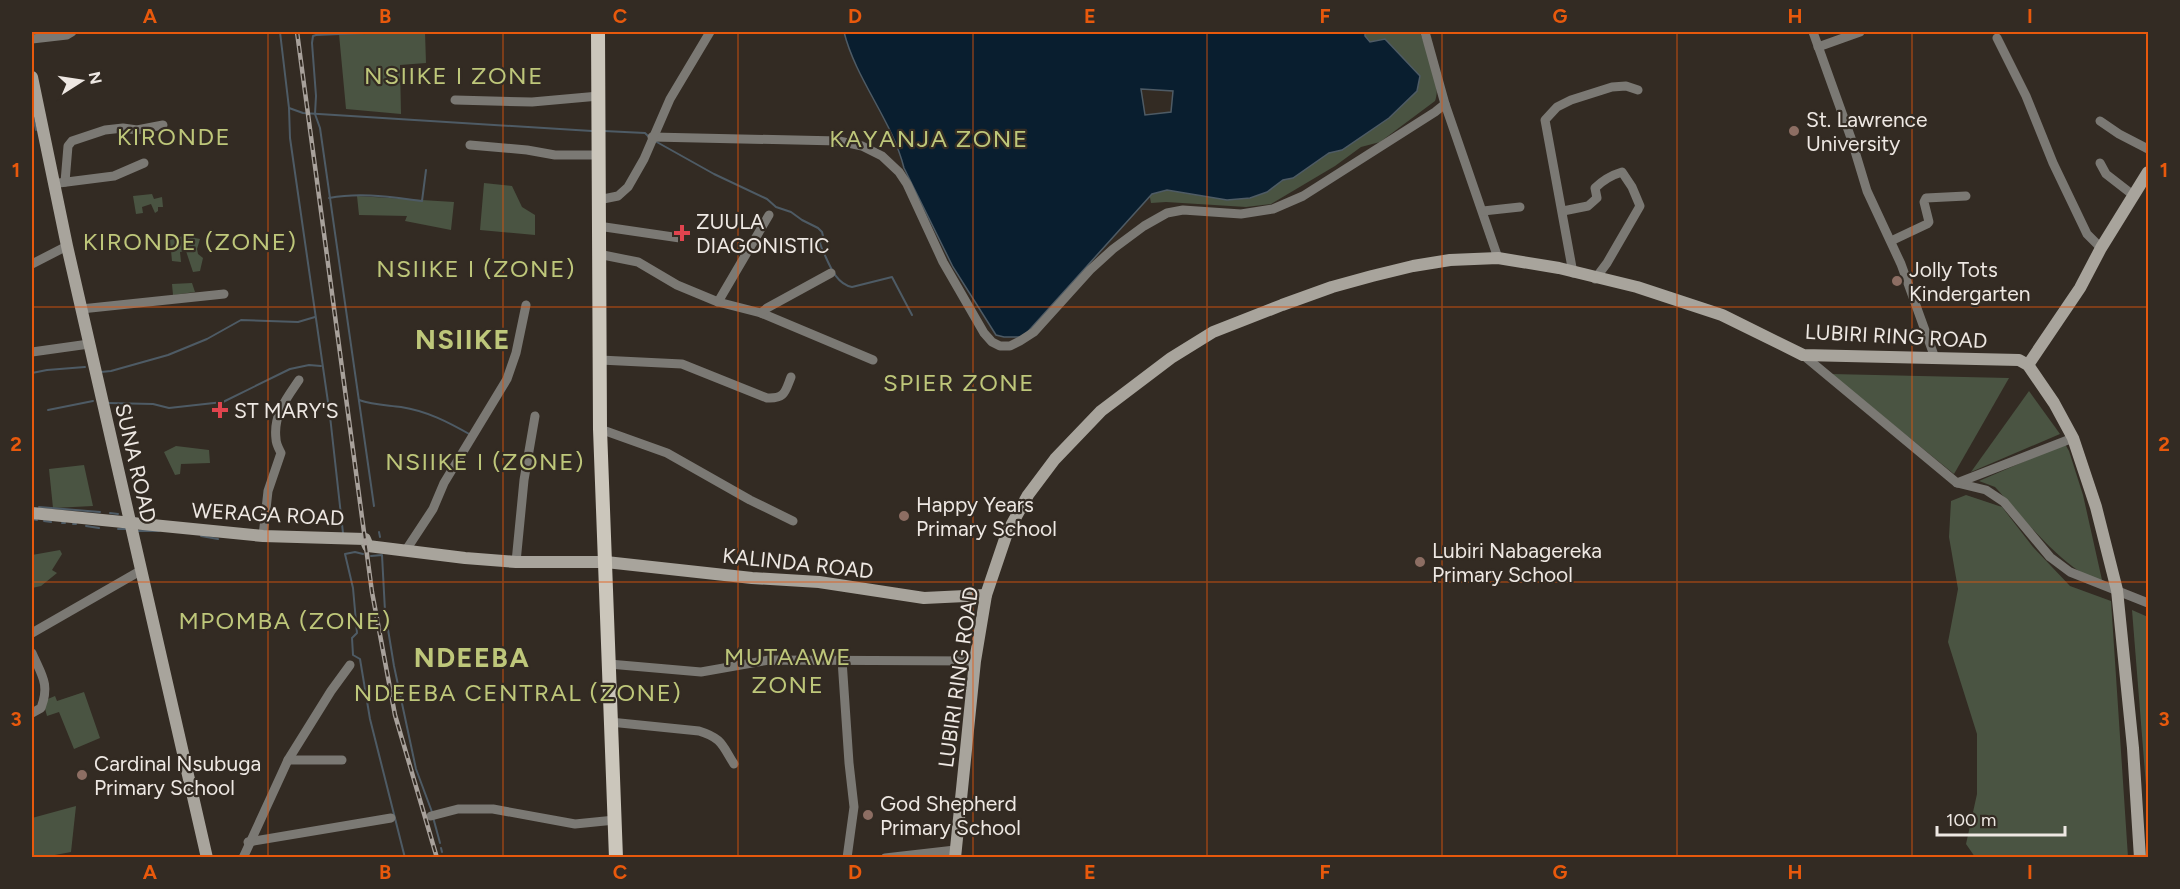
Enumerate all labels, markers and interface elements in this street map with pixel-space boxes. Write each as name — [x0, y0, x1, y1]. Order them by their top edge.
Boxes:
text: A — [143, 4, 158, 28]
text: B — [379, 4, 391, 28]
text: C — [613, 4, 627, 28]
text: D — [848, 4, 862, 28]
text: E — [1084, 4, 1096, 28]
text: F — [1319, 4, 1331, 28]
text: G — [1553, 4, 1568, 28]
text: H — [1788, 4, 1803, 28]
text: I — [2027, 4, 2033, 28]
north arrow — [51, 51, 111, 111]
district label: NSIIKE I ZONE — [364, 61, 544, 90]
text: N — [85, 70, 106, 86]
place label: St. Lawrence University — [1806, 107, 1927, 156]
district label: KIRONDE — [117, 122, 231, 151]
district label: KAYANJA ZONE — [829, 124, 1029, 153]
marker: St. Lawrence University — [1787, 124, 1801, 138]
text: 1 — [12, 158, 20, 182]
text: 1 — [2160, 158, 2168, 182]
place label: ZUULA DIAGONISTIC — [696, 209, 829, 258]
marker: ZUULA DIAGONISTIC — [673, 224, 691, 242]
district label: KIRONDE (ZONE) — [83, 227, 297, 256]
district label: NSIIKE I (ZONE) — [376, 254, 576, 283]
place label: Jolly Tots Kindergarten — [1909, 257, 2030, 306]
marker: Jolly Tots Kindergarten — [1890, 274, 1904, 288]
street label: LUBIRI RING ROAD — [1804, 319, 1988, 353]
district label: NSIIKE — [415, 323, 511, 356]
district label: SPIER ZONE — [883, 368, 1035, 397]
place label: ST MARY'S — [234, 398, 339, 423]
street label: SUNA ROAD — [110, 401, 162, 525]
marker: ST MARY'S — [211, 401, 229, 419]
text: 2 — [10, 432, 22, 456]
text: 2 — [2158, 432, 2170, 456]
district label: NSIIKE I (ZONE) — [385, 447, 585, 476]
place label: Happy Years Primary School — [916, 492, 1057, 541]
street label: WERAGA ROAD — [191, 498, 345, 530]
marker: Happy Years Primary School — [897, 509, 911, 523]
place label: Lubiri Nabagereka Primary School — [1432, 538, 1602, 587]
street label: KALINDA ROAD — [721, 543, 875, 583]
marker: Lubiri Nabagereka Primary School — [1413, 555, 1427, 569]
street label: LUBIRI RING ROAD — [933, 585, 983, 769]
district label: MPOMBA (ZONE) — [178, 606, 392, 635]
district label: NDEEBA — [414, 641, 530, 674]
district label: MUTAAWE ZONE — [724, 642, 852, 699]
district label: NDEEBA CENTRAL (ZONE) — [354, 678, 682, 707]
text: 3 — [10, 707, 22, 731]
text: 3 — [2158, 707, 2170, 731]
place label: Cardinal Nsubuga Primary School — [94, 751, 261, 800]
marker: Cardinal Nsubuga Primary School — [75, 768, 89, 782]
place label: God Shepherd Primary School — [880, 791, 1021, 840]
scale bar — [1937, 799, 2064, 837]
marker: God Shepherd Primary School — [861, 808, 875, 822]
text: 100 m — [1946, 809, 1996, 831]
text: A — [143, 860, 158, 884]
text: B — [379, 860, 391, 884]
text: C — [613, 860, 627, 884]
text: D — [848, 860, 862, 884]
text: E — [1084, 860, 1096, 884]
text: F — [1319, 860, 1331, 884]
text: G — [1553, 860, 1568, 884]
text: H — [1788, 860, 1803, 884]
text: I — [2027, 860, 2033, 884]

